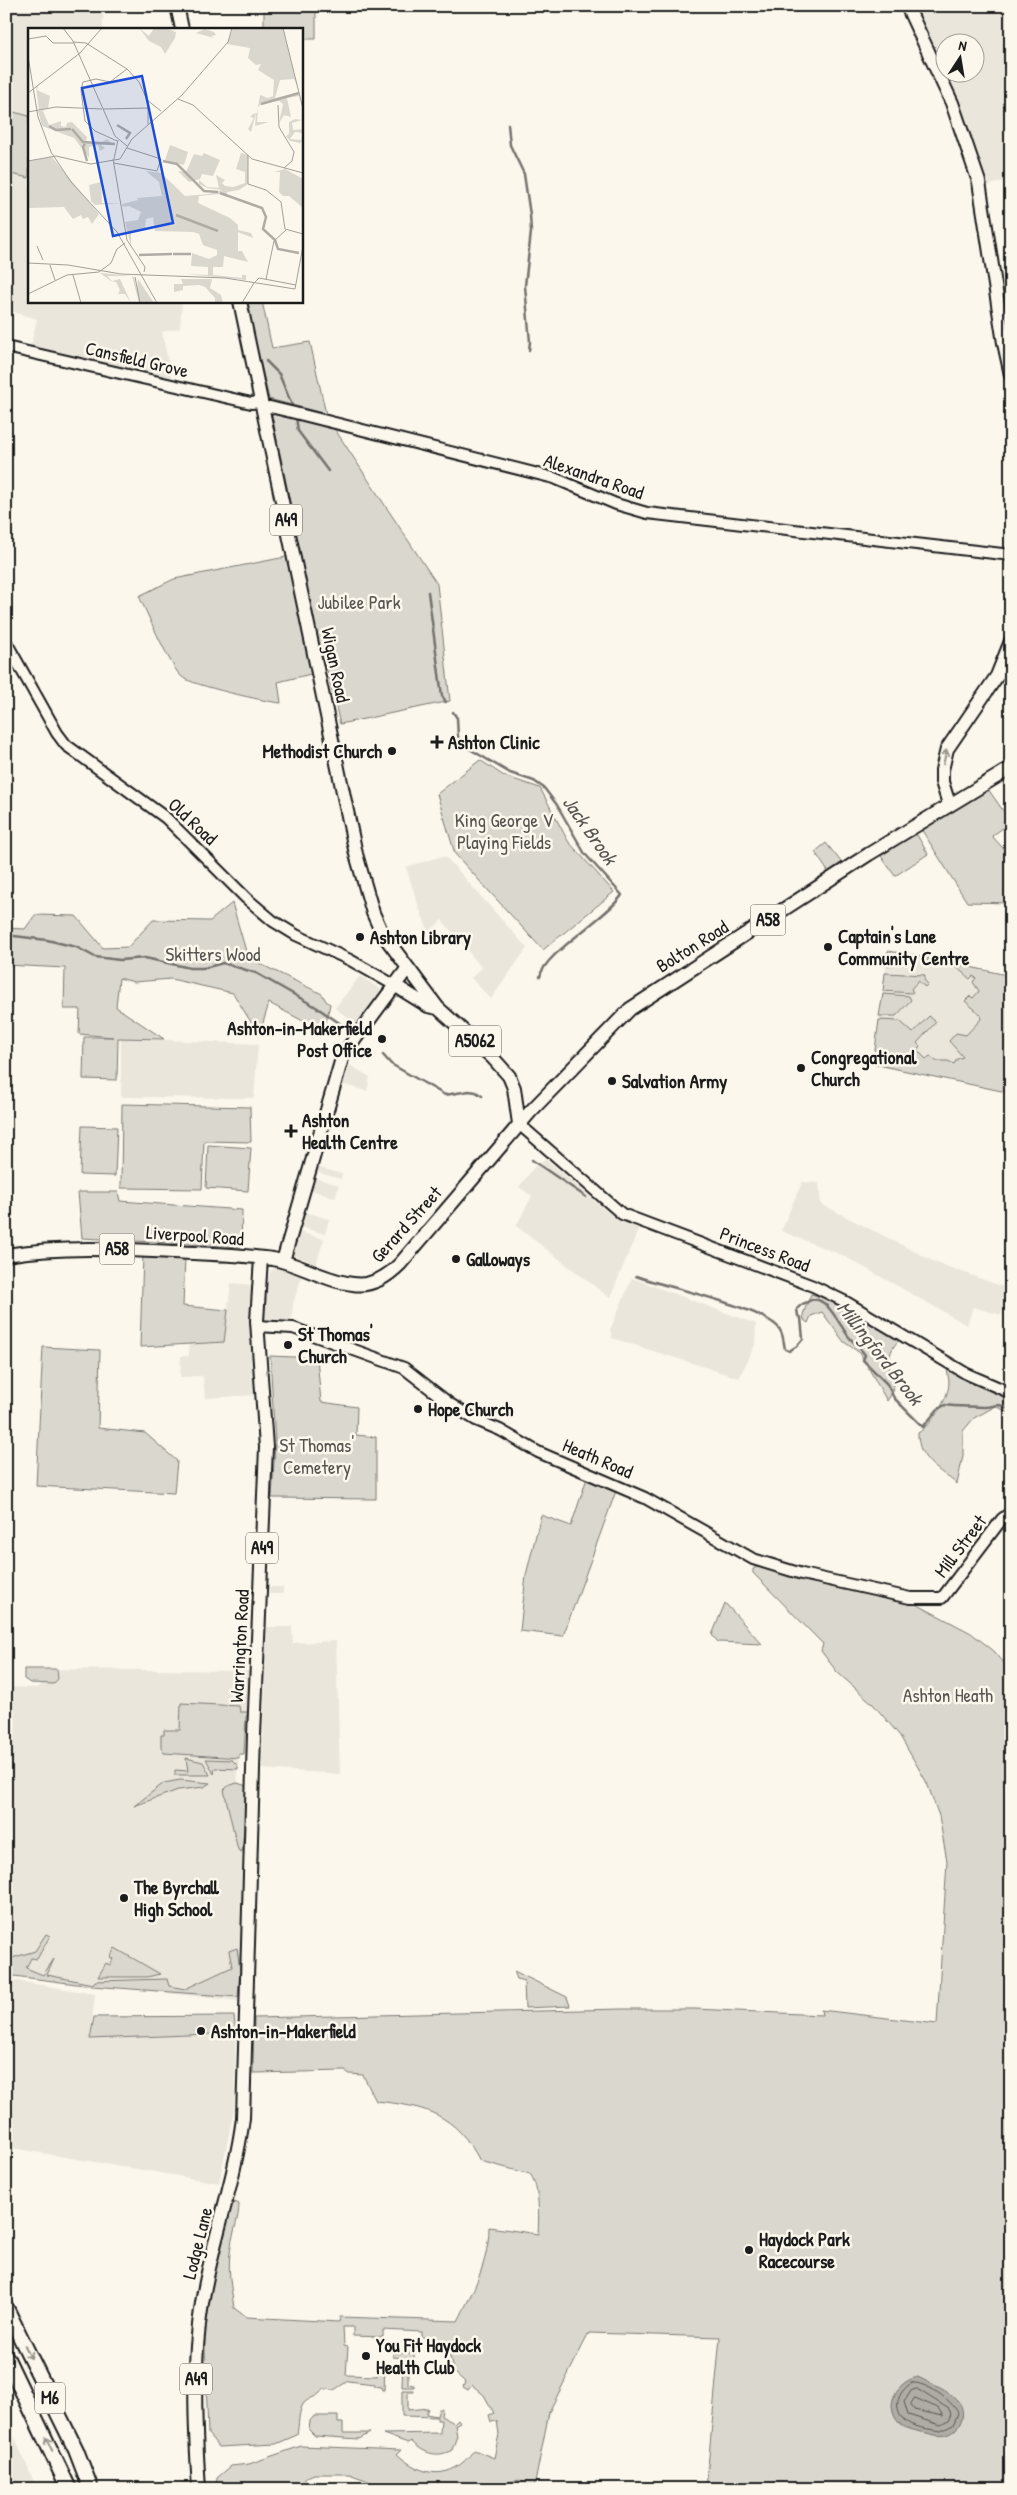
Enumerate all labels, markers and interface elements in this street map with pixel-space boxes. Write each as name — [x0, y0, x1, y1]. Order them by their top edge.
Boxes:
inset map — [28, 28, 302, 302]
north arrow — [934, 32, 984, 82]
text: N — [957, 35, 969, 55]
street label: Cansfield Grove — [83, 335, 192, 384]
street label: Alexandra Road — [541, 447, 648, 505]
road number: A49 — [270, 504, 302, 536]
park label: Jubilee Park — [317, 589, 401, 615]
street label: Wigan Road — [315, 625, 357, 705]
place label: Ashton Clinic — [448, 729, 540, 755]
marker: Ashton Clinic — [430, 735, 444, 749]
place label: Methodist Church — [262, 738, 382, 764]
marker: Methodist Church — [386, 745, 398, 757]
one-way arrow — [941, 749, 950, 765]
water label: Jack Brook — [557, 790, 625, 871]
street label: Old Road — [163, 792, 224, 851]
park label: King George V Playing Fields — [455, 807, 553, 855]
road number: A58 — [750, 904, 786, 936]
street label: Bolton Road — [651, 913, 734, 978]
place label: Captain's Lane Community Centre — [838, 923, 970, 972]
place label: Ashton Library — [370, 924, 471, 951]
marker: Ashton Library — [354, 931, 366, 943]
park label: Skitters Wood — [166, 941, 261, 967]
marker: Captain's Lane Community Centre — [822, 941, 834, 953]
place label: Ashton-in-Makerfield Post Office — [227, 1015, 373, 1063]
road number: A5062 — [449, 1026, 501, 1056]
marker: Ashton-in-Makerfield Post Office — [376, 1033, 388, 1045]
place label: Congregational Church — [811, 1044, 917, 1092]
marker: Congregational Church — [795, 1062, 807, 1074]
place label: Salvation Army — [622, 1068, 727, 1095]
marker: Salvation Army — [606, 1075, 618, 1087]
place label: Ashton Health Centre — [302, 1107, 398, 1155]
marker: Ashton Health Centre — [284, 1124, 298, 1138]
street label: Gerard Street — [365, 1180, 448, 1268]
street label: Liverpool Road — [145, 1219, 245, 1251]
street label: Princess Road — [716, 1220, 814, 1278]
road number: A58 — [100, 1234, 134, 1264]
place label: Galloways — [466, 1246, 531, 1273]
marker: Galloways — [450, 1253, 462, 1265]
water label: Millingford Brook — [830, 1295, 931, 1412]
place label: St Thomas' Church — [298, 1321, 373, 1369]
marker: St Thomas' Church — [282, 1339, 294, 1351]
place label: Hope Church — [428, 1396, 513, 1423]
marker: Hope Church — [412, 1403, 424, 1415]
park label: St Thomas' Cemetery — [280, 1432, 354, 1480]
street label: Heath Road — [559, 1432, 638, 1485]
street label: Mill Street — [928, 1509, 992, 1583]
road number: A49 — [246, 1532, 278, 1564]
street label: Warrington Road — [223, 1588, 255, 1703]
park label: Ashton Heath — [903, 1682, 993, 1708]
place label: The Byrchall High School — [133, 1874, 220, 1923]
marker: The Byrchall High School — [118, 1892, 130, 1904]
place label: Ashton-in-Makerfield — [211, 2018, 356, 2044]
marker: Ashton-in-Makerfield — [195, 2025, 207, 2037]
street label: Lodge Lane — [176, 2204, 219, 2282]
place label: Haydock Park Racecourse — [759, 2226, 850, 2274]
marker: Haydock Park Racecourse — [743, 2244, 755, 2256]
place label: You Fit Haydock Health Club — [376, 2332, 481, 2380]
one-way arrow — [24, 2344, 33, 2359]
marker: You Fit Haydock Health Club — [360, 2350, 372, 2362]
road number: A49 — [180, 2364, 212, 2394]
road number: M6 — [35, 2382, 65, 2414]
one-way arrow — [44, 2437, 53, 2452]

